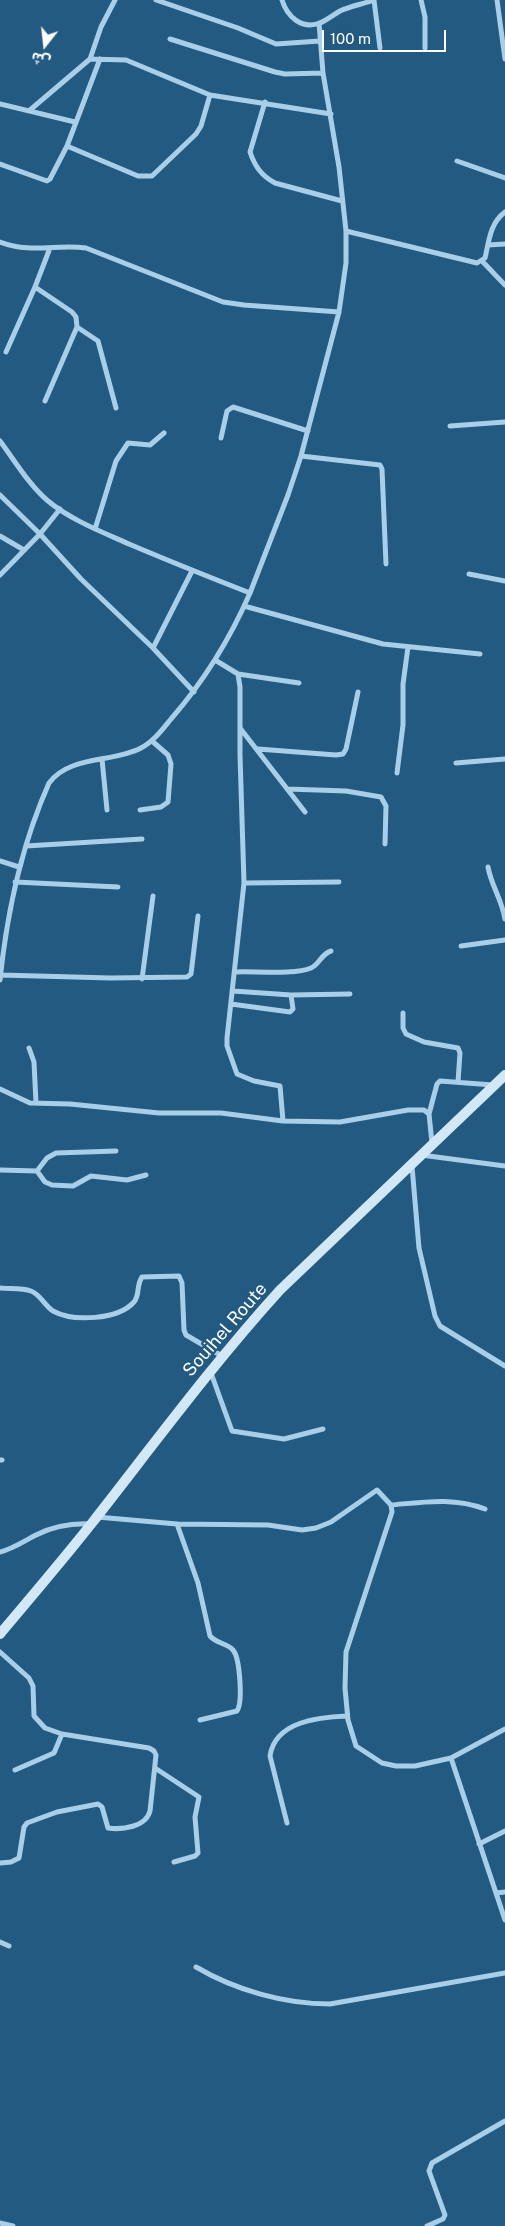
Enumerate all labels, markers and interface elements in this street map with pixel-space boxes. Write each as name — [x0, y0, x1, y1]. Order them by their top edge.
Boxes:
north arrow — [20, 20, 70, 70]
scale bar — [325, 20, 449, 52]
text: 100 m — [330, 30, 371, 47]
text: ش — [29, 49, 52, 70]
street label: Souihel Route — [178, 1279, 272, 1381]

